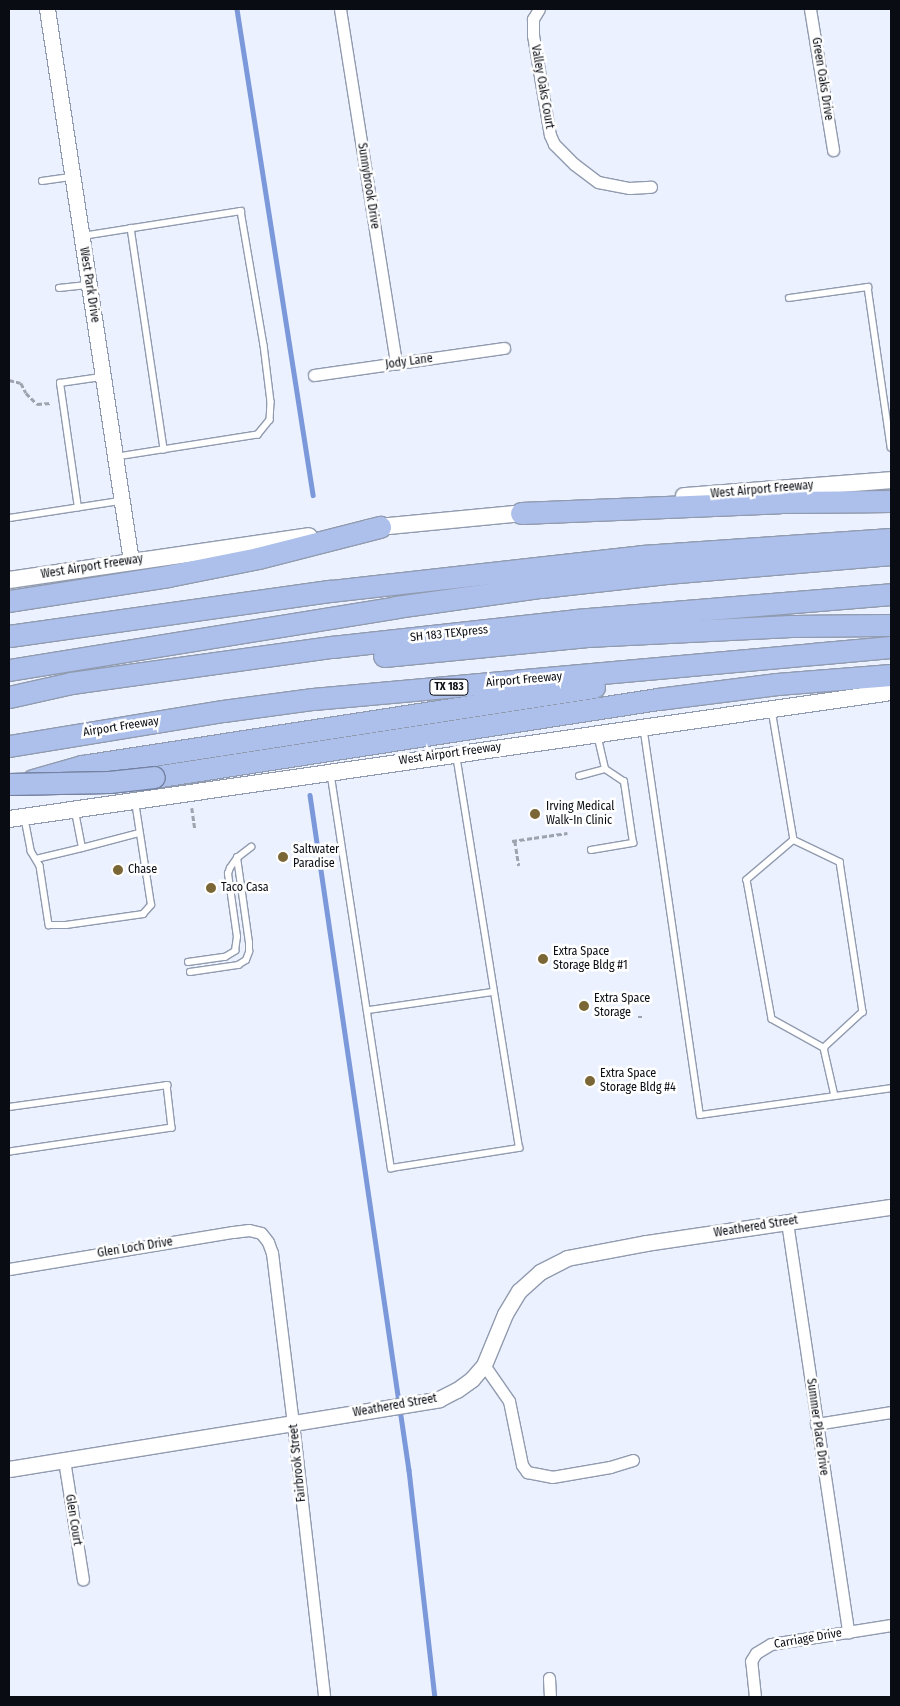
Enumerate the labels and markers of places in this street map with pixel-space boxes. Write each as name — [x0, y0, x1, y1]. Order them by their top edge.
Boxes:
place label: Irving Medical Walk-In Clinic — [546, 800, 614, 828]
marker: Irving Medical Walk-In Clinic — [528, 807, 542, 821]
place label: Saltwater Paradise — [293, 843, 339, 871]
marker: Saltwater Paradise — [277, 851, 289, 863]
place label: Chase — [128, 863, 157, 877]
marker: Chase — [112, 864, 124, 876]
place label: Taco Casa — [221, 881, 269, 895]
marker: Taco Casa — [205, 882, 217, 894]
place label: Extra Space Storage Bldg #1 — [553, 945, 628, 973]
marker: Extra Space Storage Bldg #1 — [537, 953, 549, 965]
place label: Extra Space Storage — [594, 992, 650, 1020]
marker: Extra Space Storage — [578, 1000, 590, 1012]
place label: Extra Space Storage Bldg #4 — [600, 1067, 676, 1095]
marker: Extra Space Storage Bldg #4 — [584, 1075, 596, 1087]

